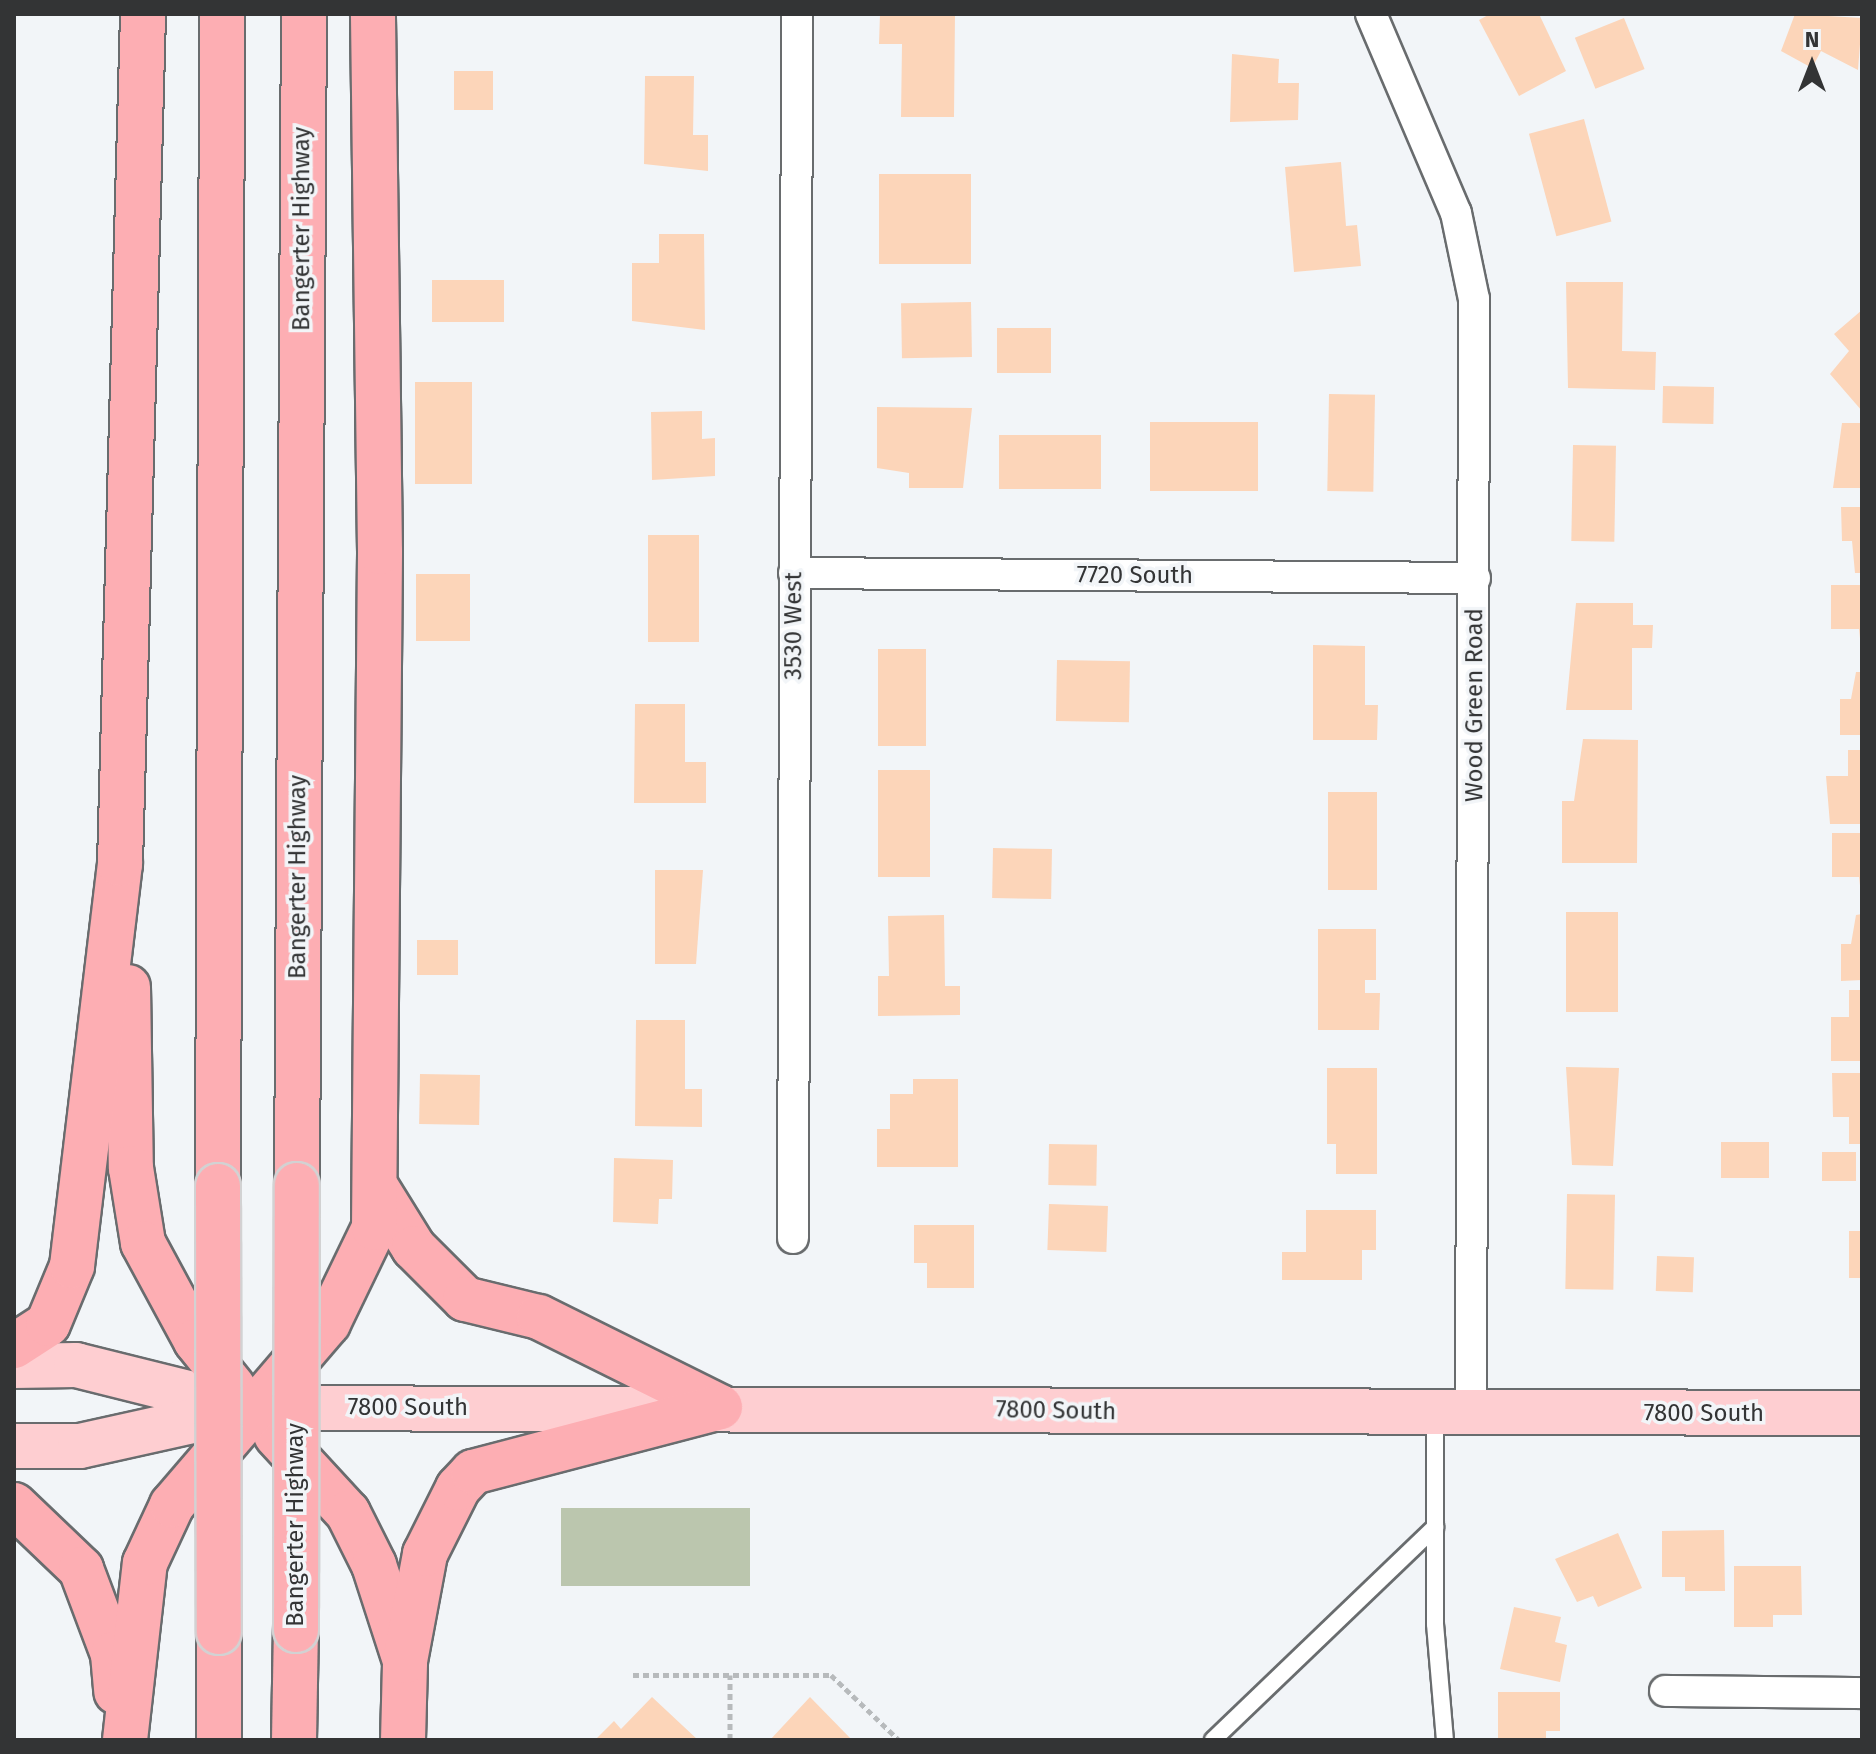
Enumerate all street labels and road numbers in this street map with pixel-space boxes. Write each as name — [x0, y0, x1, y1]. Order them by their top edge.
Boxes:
street label: Bangerter Highway — [288, 127, 316, 331]
street label: 7720 South — [1077, 562, 1193, 590]
street label: 3530 West — [780, 572, 808, 680]
street label: Wood Green Road — [1461, 608, 1489, 802]
street label: Bangerter Highway — [284, 775, 312, 979]
street label: 7800 South — [348, 1394, 468, 1422]
street label: 7800 South — [996, 1396, 1116, 1426]
street label: 7800 South — [1644, 1400, 1764, 1428]
street label: Bangerter Highway — [282, 1423, 310, 1627]

